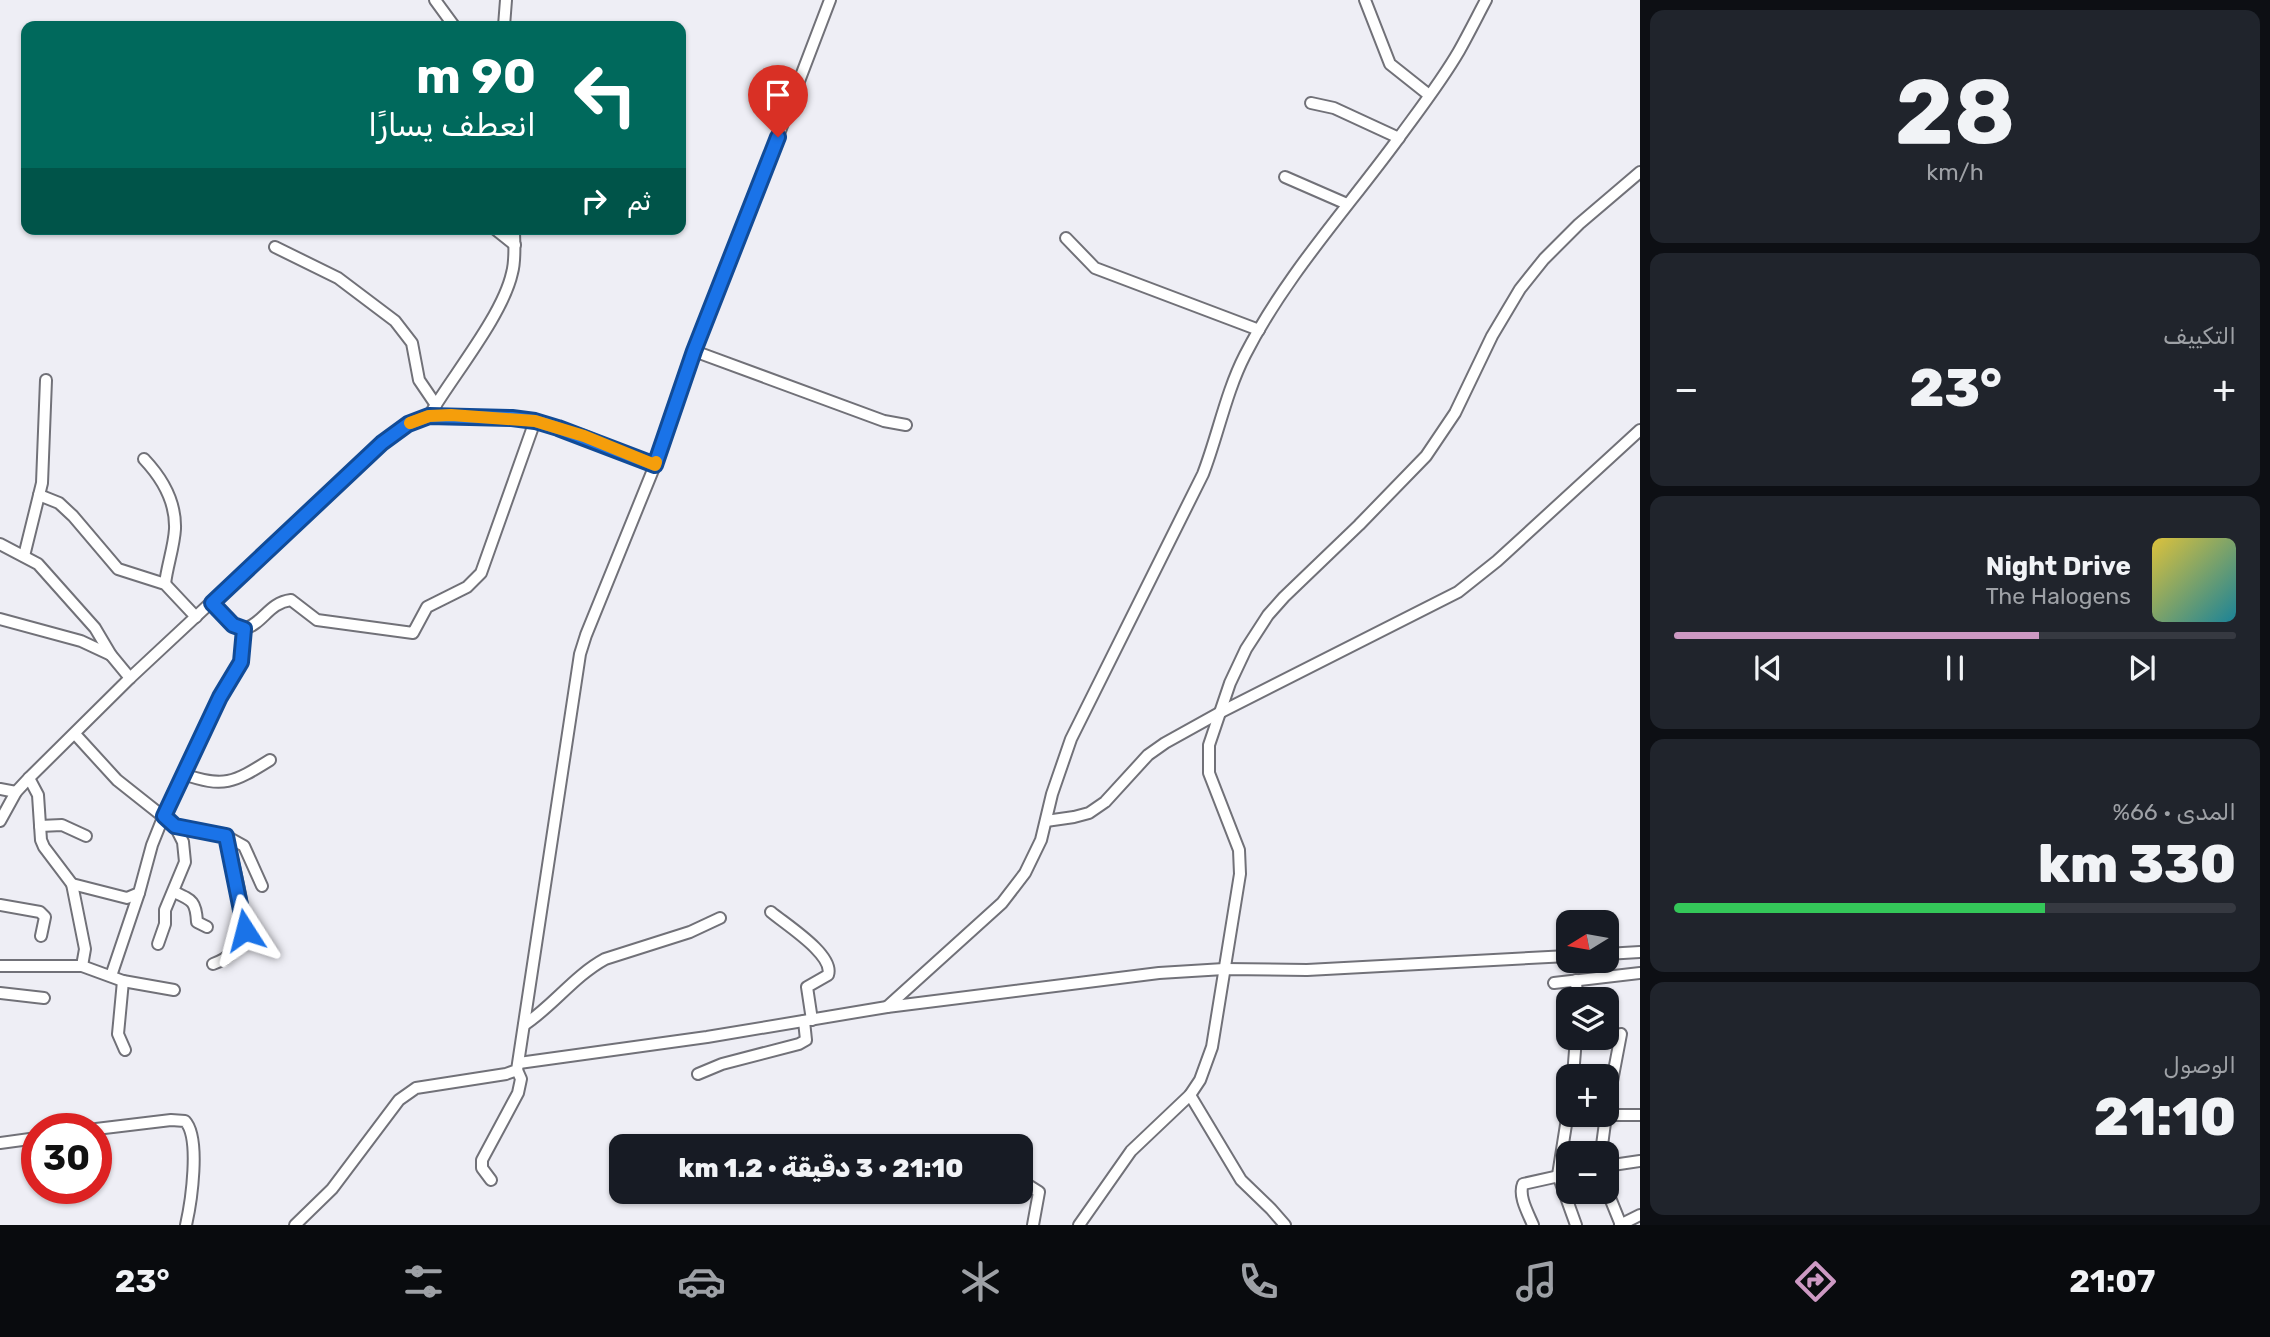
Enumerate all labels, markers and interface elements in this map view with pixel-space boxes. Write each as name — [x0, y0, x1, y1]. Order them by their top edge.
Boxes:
text: 90 m — [416, 47, 536, 105]
icon: left — [560, 49, 651, 140]
text: 28 — [1895, 58, 2015, 166]
pin — [748, 65, 808, 137]
icon: arrive — [759, 76, 797, 114]
text: انعطف يسارًا — [368, 106, 536, 144]
text: km/h — [1926, 158, 1984, 186]
icon: right — [575, 182, 613, 220]
text: ثم — [627, 186, 651, 217]
text: التكييف — [2163, 322, 2236, 350]
text: 23° — [1909, 357, 2002, 419]
text: − — [1674, 366, 1699, 412]
text: + — [2212, 366, 2236, 412]
text: Night Drive — [1986, 551, 2131, 582]
text: The Halogens — [1985, 582, 2131, 610]
icon: previous — [1749, 649, 1787, 687]
icon: pause — [1936, 649, 1974, 687]
icon: next — [2123, 649, 2161, 687]
text: المدى · 66% — [2112, 798, 2236, 826]
text: 330 km — [2038, 833, 2236, 895]
position arrow — [208, 893, 282, 967]
north arrow — [1556, 910, 1619, 973]
map controls — [1556, 910, 1619, 1204]
button: layers — [1556, 987, 1619, 1050]
text: الوصول — [2164, 1051, 2236, 1079]
button: + — [1556, 1064, 1619, 1127]
text: 21:10 — [2094, 1086, 2236, 1148]
speed limit sign: 30 — [21, 1113, 112, 1204]
button: − — [1556, 1141, 1619, 1204]
text: 21:10 · 3 دقيقة · 1.2 km — [679, 1153, 963, 1184]
icon: filters — [399, 1257, 448, 1306]
icon: car — [677, 1257, 726, 1306]
icon: climate — [956, 1257, 1005, 1306]
icon: phone — [1234, 1257, 1283, 1306]
icon: music — [1512, 1257, 1561, 1306]
icon: directions — [1791, 1257, 1840, 1306]
text: 23° — [115, 1262, 170, 1300]
text: 21:07 — [2069, 1262, 2155, 1300]

